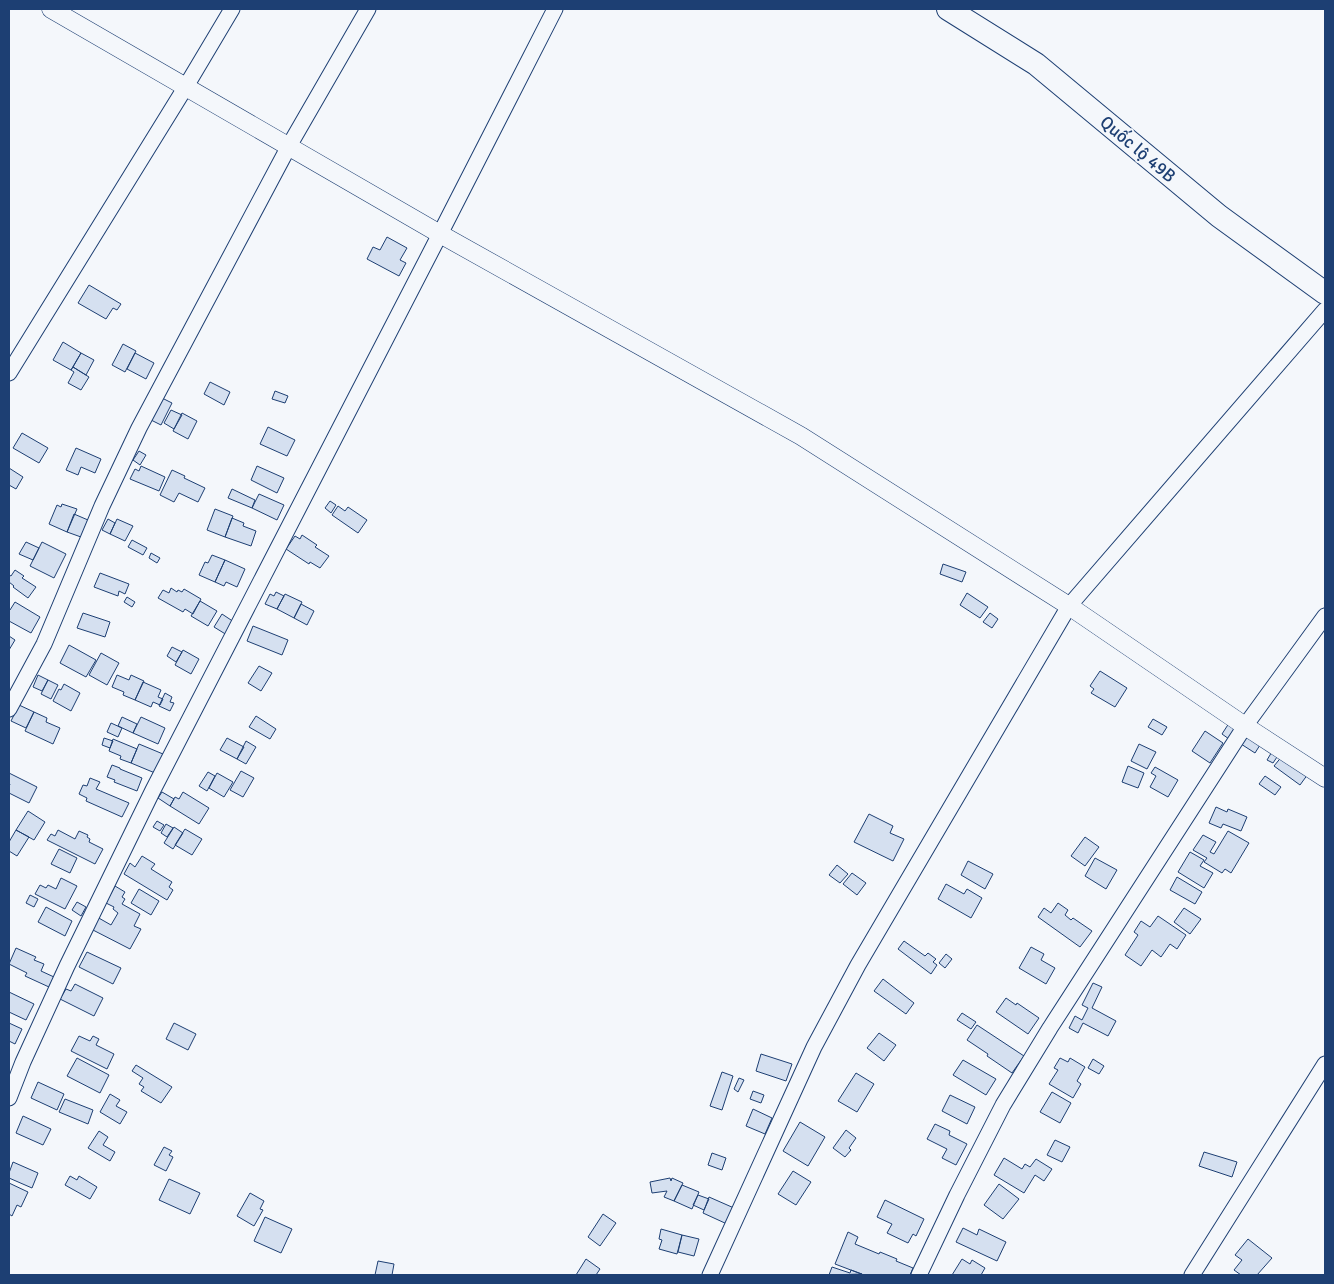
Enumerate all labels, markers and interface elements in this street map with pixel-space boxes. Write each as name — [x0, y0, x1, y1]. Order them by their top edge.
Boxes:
street label: Quốc lộ 49B — [1096, 111, 1180, 187]

